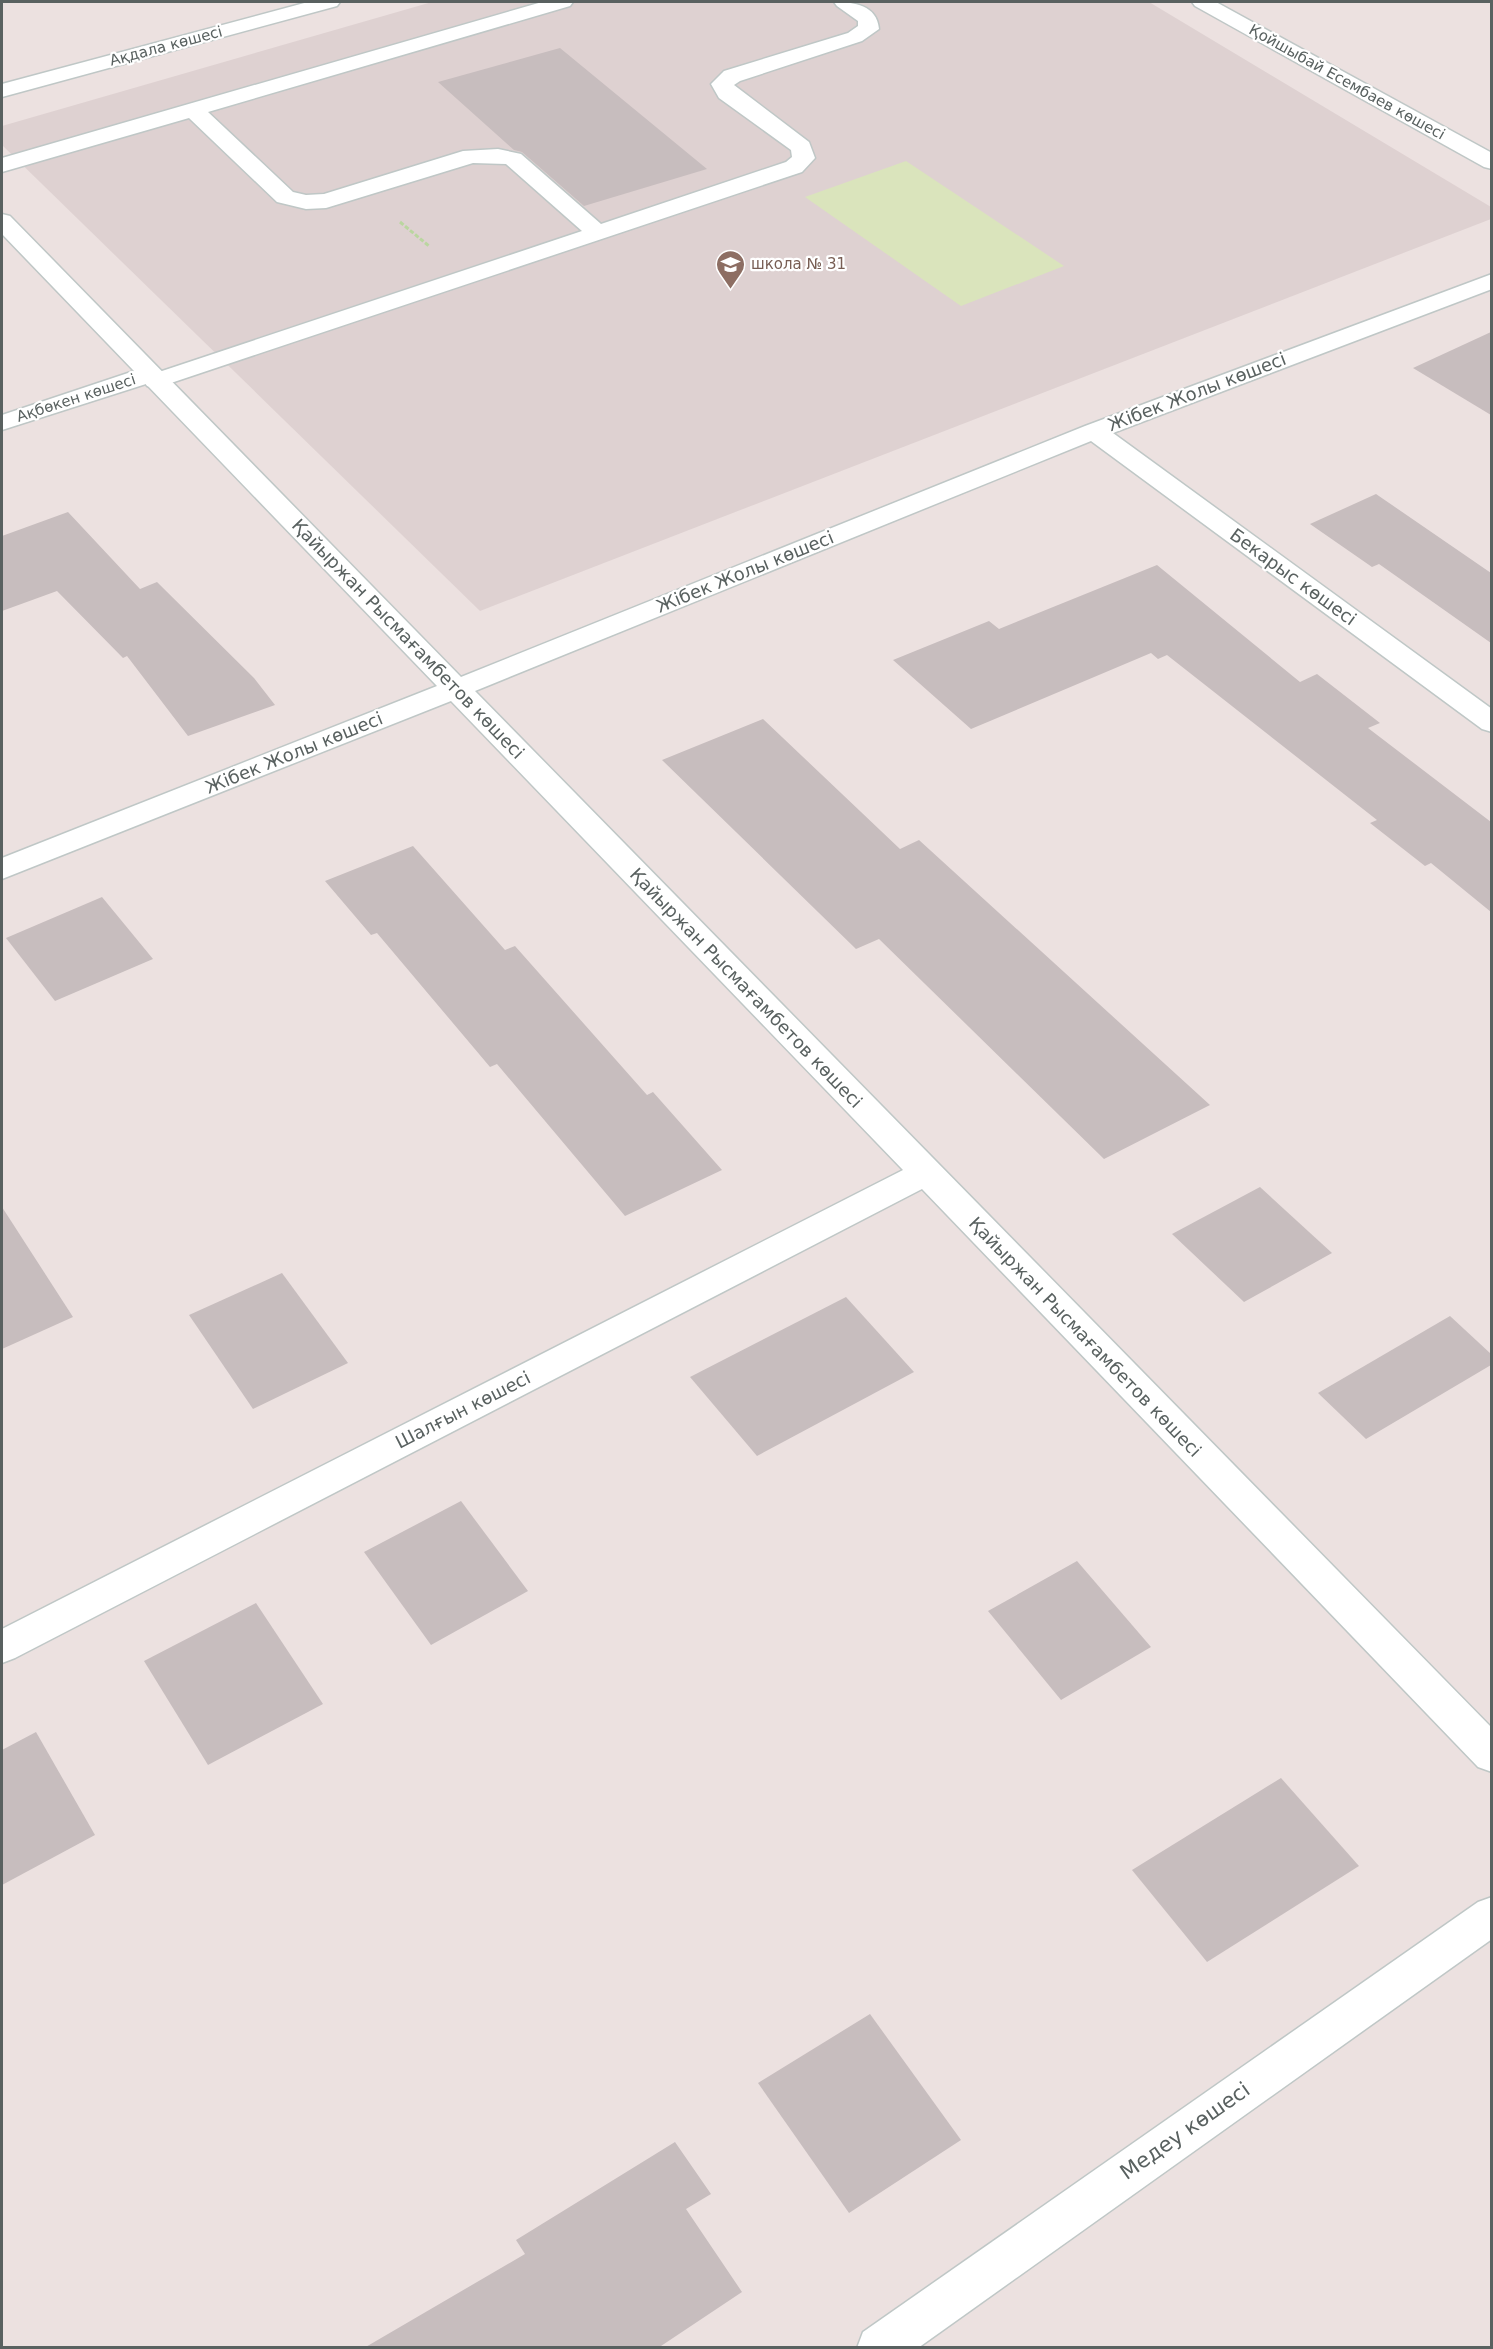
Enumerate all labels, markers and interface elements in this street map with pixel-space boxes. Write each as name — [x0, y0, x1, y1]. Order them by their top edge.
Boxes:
street label: Қойшыбай Есембаев көшесі — [1246, 20, 1448, 144]
street label: Ақдала көшесі — [108, 22, 224, 70]
school or university icon: школа № 31 — [714, 248, 746, 290]
place label: школа № 31 — [751, 255, 846, 273]
street label: Жібек Жолы көшесі — [1105, 348, 1289, 435]
street label: Ақбөкен көшесі — [14, 370, 138, 426]
street label: Қайыржан Рысмағамбетов көшесі — [288, 514, 529, 763]
street label: Бекарыс көшесі — [1226, 524, 1361, 629]
street label: Жібек Жолы көшесі — [653, 526, 837, 617]
street label: Жібек Жолы көшесі — [202, 707, 386, 798]
street label: Қайыржан Рысмағамбетов көшесі — [626, 863, 867, 1112]
street label: Қайыржан Рысмағамбетов көшесі — [965, 1212, 1206, 1461]
street label: Шалғын көшесі — [392, 1367, 534, 1453]
street label: Медеу көшесі — [1116, 2077, 1254, 2185]

